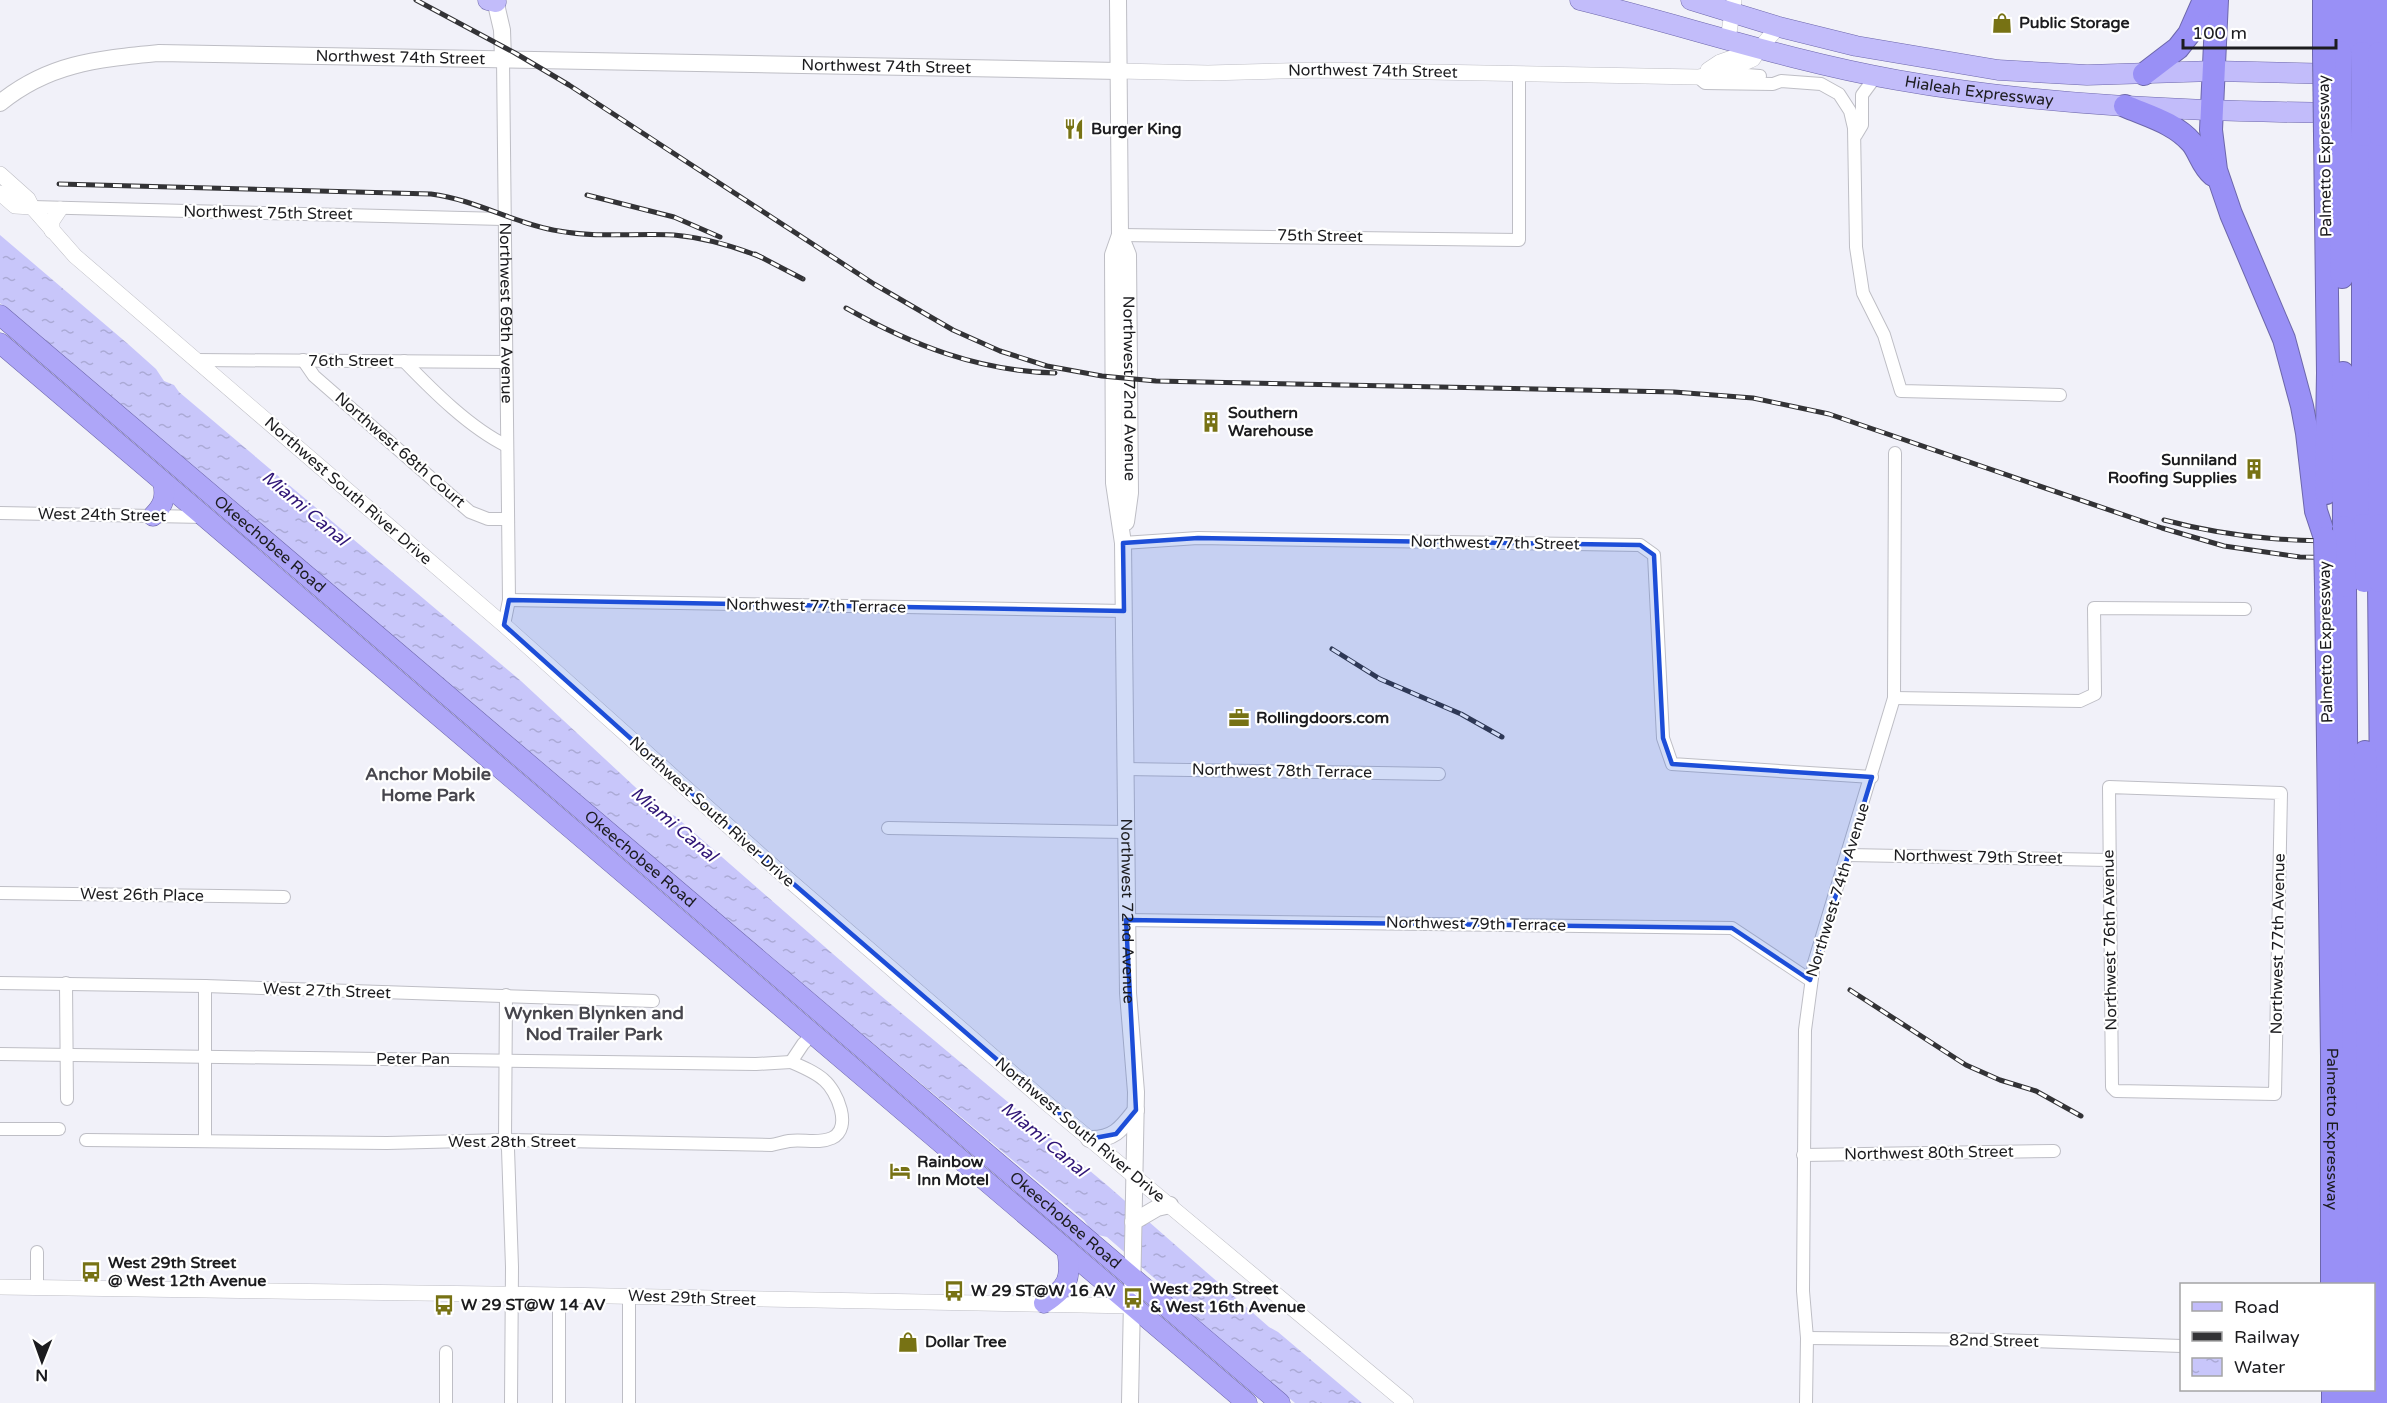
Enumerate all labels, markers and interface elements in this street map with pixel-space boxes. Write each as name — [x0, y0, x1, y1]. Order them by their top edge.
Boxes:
shop icon: Public Storage — [1990, 11, 2014, 35]
scale bar — [2183, 12, 2336, 50]
place label: Public Storage — [2019, 13, 2130, 33]
text: 100 m — [2192, 22, 2247, 44]
street label: Northwest 74th Street — [315, 46, 485, 69]
street label: Northwest 74th Street — [801, 55, 971, 78]
street label: Northwest 74th Street — [1288, 60, 1458, 83]
street label: Hialeah Expressway — [1903, 72, 2055, 111]
street label: Palmetto Expressway — [2314, 74, 2336, 237]
restaurant icon: Burger King — [1062, 117, 1086, 141]
place label: Burger King — [1091, 119, 1182, 139]
street label: Northwest 75th Street — [183, 202, 353, 224]
street label: Northwest 69th Avenue — [495, 222, 517, 404]
street label: 75th Street — [1277, 225, 1363, 247]
street label: Northwest 72nd Avenue — [1118, 296, 1140, 481]
street label: 76th Street — [308, 351, 394, 371]
street label: Northwest 68th Court — [331, 388, 469, 512]
place label: Southern Warehouse — [1228, 403, 1313, 441]
building icon: Southern Warehouse — [1199, 410, 1223, 434]
street label: Northwest South River Drive — [260, 413, 436, 569]
place label: Sunniland Roofing Supplies — [2108, 450, 2237, 488]
building icon: Sunniland Roofing Supplies — [2242, 457, 2266, 481]
water label: Miami Canal — [257, 466, 354, 552]
street label: Okeechobee Road — [210, 491, 330, 597]
street label: West 24th Street — [38, 504, 166, 526]
street label: Northwest 77th Street — [1410, 532, 1580, 554]
street label: Palmetto Expressway — [2315, 560, 2337, 723]
street label: Northwest 77th Terrace — [726, 594, 906, 618]
office icon: Rollingdoors.com — [1227, 706, 1251, 730]
place label: Rollingdoors.com — [1256, 708, 1389, 728]
street label: Northwest South River Drive — [625, 732, 799, 892]
street label: Northwest 78th Terrace — [1192, 759, 1372, 783]
district label: Anchor Mobile Home Park — [365, 763, 491, 806]
water label: Miami Canal — [626, 782, 723, 868]
street label: Northwest 74th Avenue — [1802, 800, 1874, 980]
street label: Okeechobee Road — [580, 806, 700, 912]
street label: Northwest 72nd Avenue — [1116, 818, 1139, 1005]
street label: Northwest 79th Street — [1893, 846, 2063, 868]
street label: Northwest 76th Avenue — [2098, 849, 2122, 1031]
street label: Northwest 77th Avenue — [2266, 853, 2290, 1035]
street label: West 26th Place — [80, 884, 204, 906]
street label: Northwest 79th Terrace — [1386, 912, 1566, 936]
street label: West 27th Street — [263, 979, 391, 1003]
district label: Wynken Blynken and Nod Trailer Park — [504, 1002, 684, 1045]
street label: Palmetto Expressway — [2322, 1048, 2342, 1211]
street label: Peter Pan — [376, 1049, 450, 1069]
street label: Northwest South River Drive — [991, 1053, 1169, 1207]
water label: Miami Canal — [996, 1097, 1093, 1183]
street label: West 28th Street — [448, 1132, 576, 1152]
street label: Northwest 80th Street — [1844, 1142, 2014, 1164]
place label: Rainbow Inn Motel — [917, 1152, 989, 1190]
hotel icon: Rainbow Inn Motel — [888, 1159, 912, 1183]
street label: Okeechobee Road — [1005, 1167, 1125, 1273]
place label: West 29th Street @ West 12th Avenue — [108, 1253, 266, 1291]
bus stop icon: West 29th Street @ West 12th Avenue — [79, 1260, 103, 1284]
bus stop icon: W 29 ST@W 16 AV — [942, 1279, 966, 1303]
place label: West 29th Street & West 16th Avenue — [1150, 1279, 1306, 1317]
place label: W 29 ST@W 16 AV — [971, 1281, 1116, 1301]
legend — [2180, 1283, 2375, 1391]
street label: West 29th Street — [628, 1286, 756, 1310]
bus stop icon: West 29th Street & West 16th Avenue — [1121, 1286, 1145, 1310]
bus stop icon: W 29 ST@W 14 AV — [432, 1293, 456, 1317]
place label: W 29 ST@W 14 AV — [461, 1295, 606, 1315]
text: Road — [2234, 1296, 2279, 1318]
text: Railway — [2234, 1326, 2300, 1348]
shop icon: Dollar Tree — [896, 1330, 920, 1354]
street label: 82nd Street — [1949, 1330, 2039, 1352]
north arrow — [12, 1331, 72, 1391]
place label: Dollar Tree — [925, 1332, 1006, 1352]
text: Water — [2234, 1356, 2285, 1378]
text: N — [35, 1365, 48, 1385]

